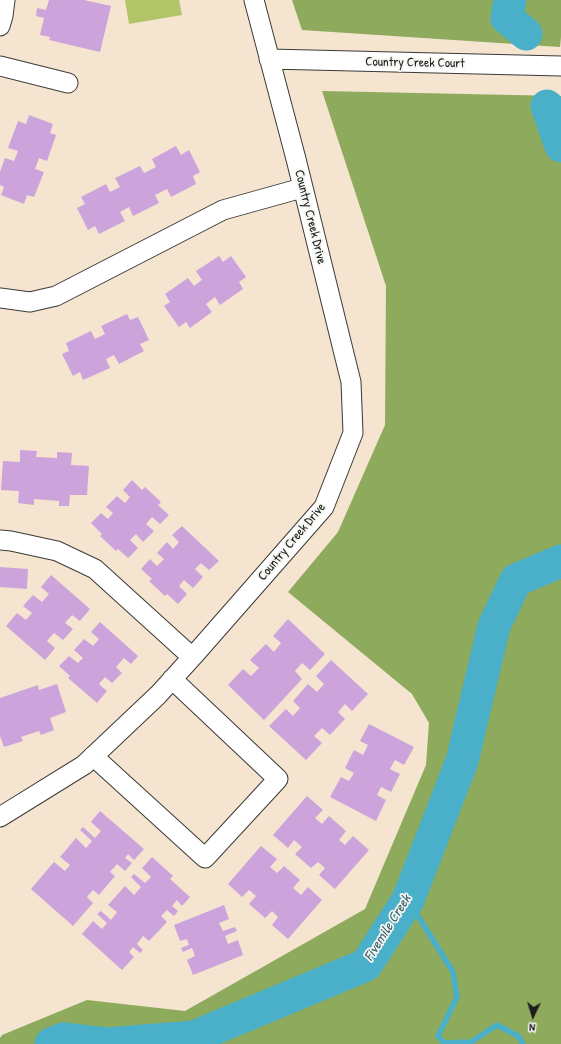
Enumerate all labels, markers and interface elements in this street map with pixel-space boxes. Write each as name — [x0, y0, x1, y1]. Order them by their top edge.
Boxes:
street label: Country Creek Court — [365, 54, 465, 72]
street label: Country Creek Drive — [291, 168, 329, 266]
street label: Country Creek Drive — [255, 500, 329, 584]
water label: Fivemile Creek — [361, 892, 415, 964]
north arrow — [513, 996, 553, 1036]
text: N — [529, 1021, 536, 1035]

